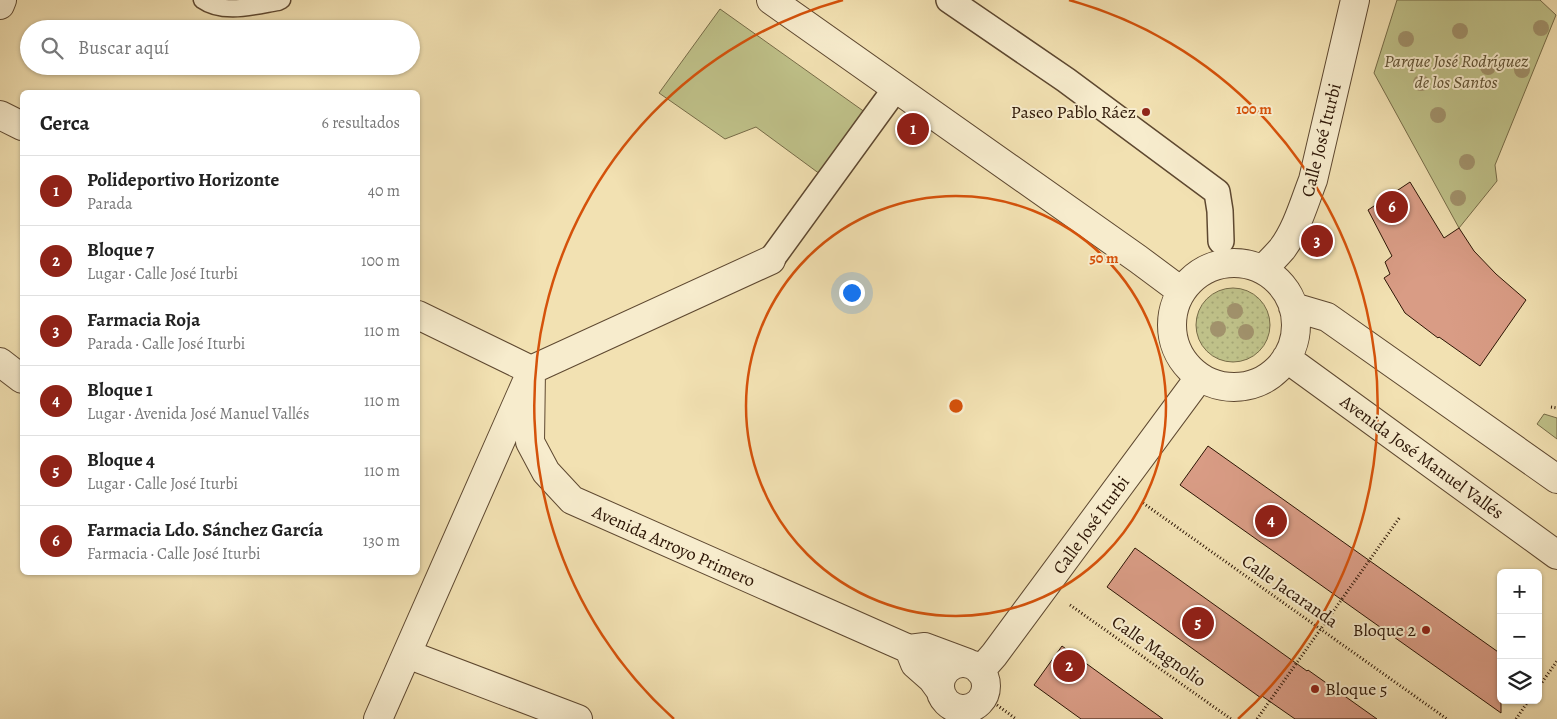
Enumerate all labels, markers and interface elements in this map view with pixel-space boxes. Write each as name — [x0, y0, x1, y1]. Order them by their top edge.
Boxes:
search box — [20, 20, 420, 75]
icon: search — [38, 34, 66, 62]
text: Buscar aquí — [78, 35, 169, 61]
park label: Parque José Rodríguez de los Santos — [1384, 49, 1529, 94]
street label: Calle José Iturbi — [1295, 81, 1347, 199]
text: 100 m — [1236, 99, 1272, 119]
place label: Paseo Pablo Ráez — [1011, 100, 1136, 124]
marker: Paseo Pablo Ráez — [1140, 106, 1152, 118]
text: Cerca — [40, 109, 90, 137]
pin: 1 — [897, 110, 929, 148]
text: 6 resultados — [322, 112, 400, 134]
text: Polideportivo Horizonte — [87, 167, 279, 193]
text: 1 — [53, 180, 59, 202]
text: 40 m — [368, 180, 400, 202]
pin: 6 — [1376, 188, 1408, 226]
text: Parada — [87, 193, 132, 215]
pin: 3 — [1301, 222, 1333, 260]
text: Bloque 7 — [87, 237, 154, 263]
text: 50 m — [1089, 248, 1119, 268]
text: 2 — [52, 250, 60, 272]
text: 100 m — [361, 250, 400, 272]
text: Lugar · Calle José Iturbi — [87, 263, 238, 285]
your location — [839, 280, 865, 306]
text: Farmacia Roja — [87, 307, 200, 333]
text: 3 — [53, 320, 59, 342]
text: 110 m — [364, 320, 400, 342]
text: Parada · Calle José Iturbi — [87, 333, 245, 355]
text: Bloque 1 — [87, 377, 153, 403]
street label: Avenida José Manuel Vallés — [1335, 389, 1509, 524]
text: 4 — [52, 390, 60, 412]
text: 110 m — [364, 390, 400, 412]
centre of rings — [947, 397, 965, 415]
text: Lugar · Avenida José Manuel Vallés — [87, 403, 309, 425]
text: Bloque 4 — [87, 447, 155, 473]
text: 5 — [53, 460, 59, 482]
text: 110 m — [364, 460, 400, 482]
street label: Calle José Iturbi — [1047, 471, 1135, 579]
text: Lugar · Calle José Iturbi — [87, 473, 238, 495]
street label: Avenida Arroyo Primero — [588, 499, 759, 593]
pin: 4 — [1255, 502, 1287, 540]
text: Farmacia Ldo. Sánchez García — [87, 517, 323, 543]
text: 6 — [52, 530, 60, 552]
text: 130 m — [363, 530, 400, 552]
text: Farmacia · Calle José Iturbi — [87, 543, 261, 565]
street label: Calle Jacaranda — [1237, 549, 1344, 633]
map controls — [1497, 569, 1542, 704]
button: + — [1497, 569, 1542, 614]
pin: 5 — [1182, 604, 1214, 642]
street label: Calle Magnolio — [1107, 610, 1211, 692]
button: − — [1497, 614, 1542, 659]
place label: Bloque 2 — [1353, 618, 1416, 642]
marker: Bloque 2 — [1420, 624, 1432, 636]
pin: 2 — [1053, 647, 1085, 685]
button: layers — [1497, 659, 1542, 704]
place label: Bloque 5 — [1325, 677, 1388, 701]
marker: Bloque 5 — [1309, 683, 1321, 695]

